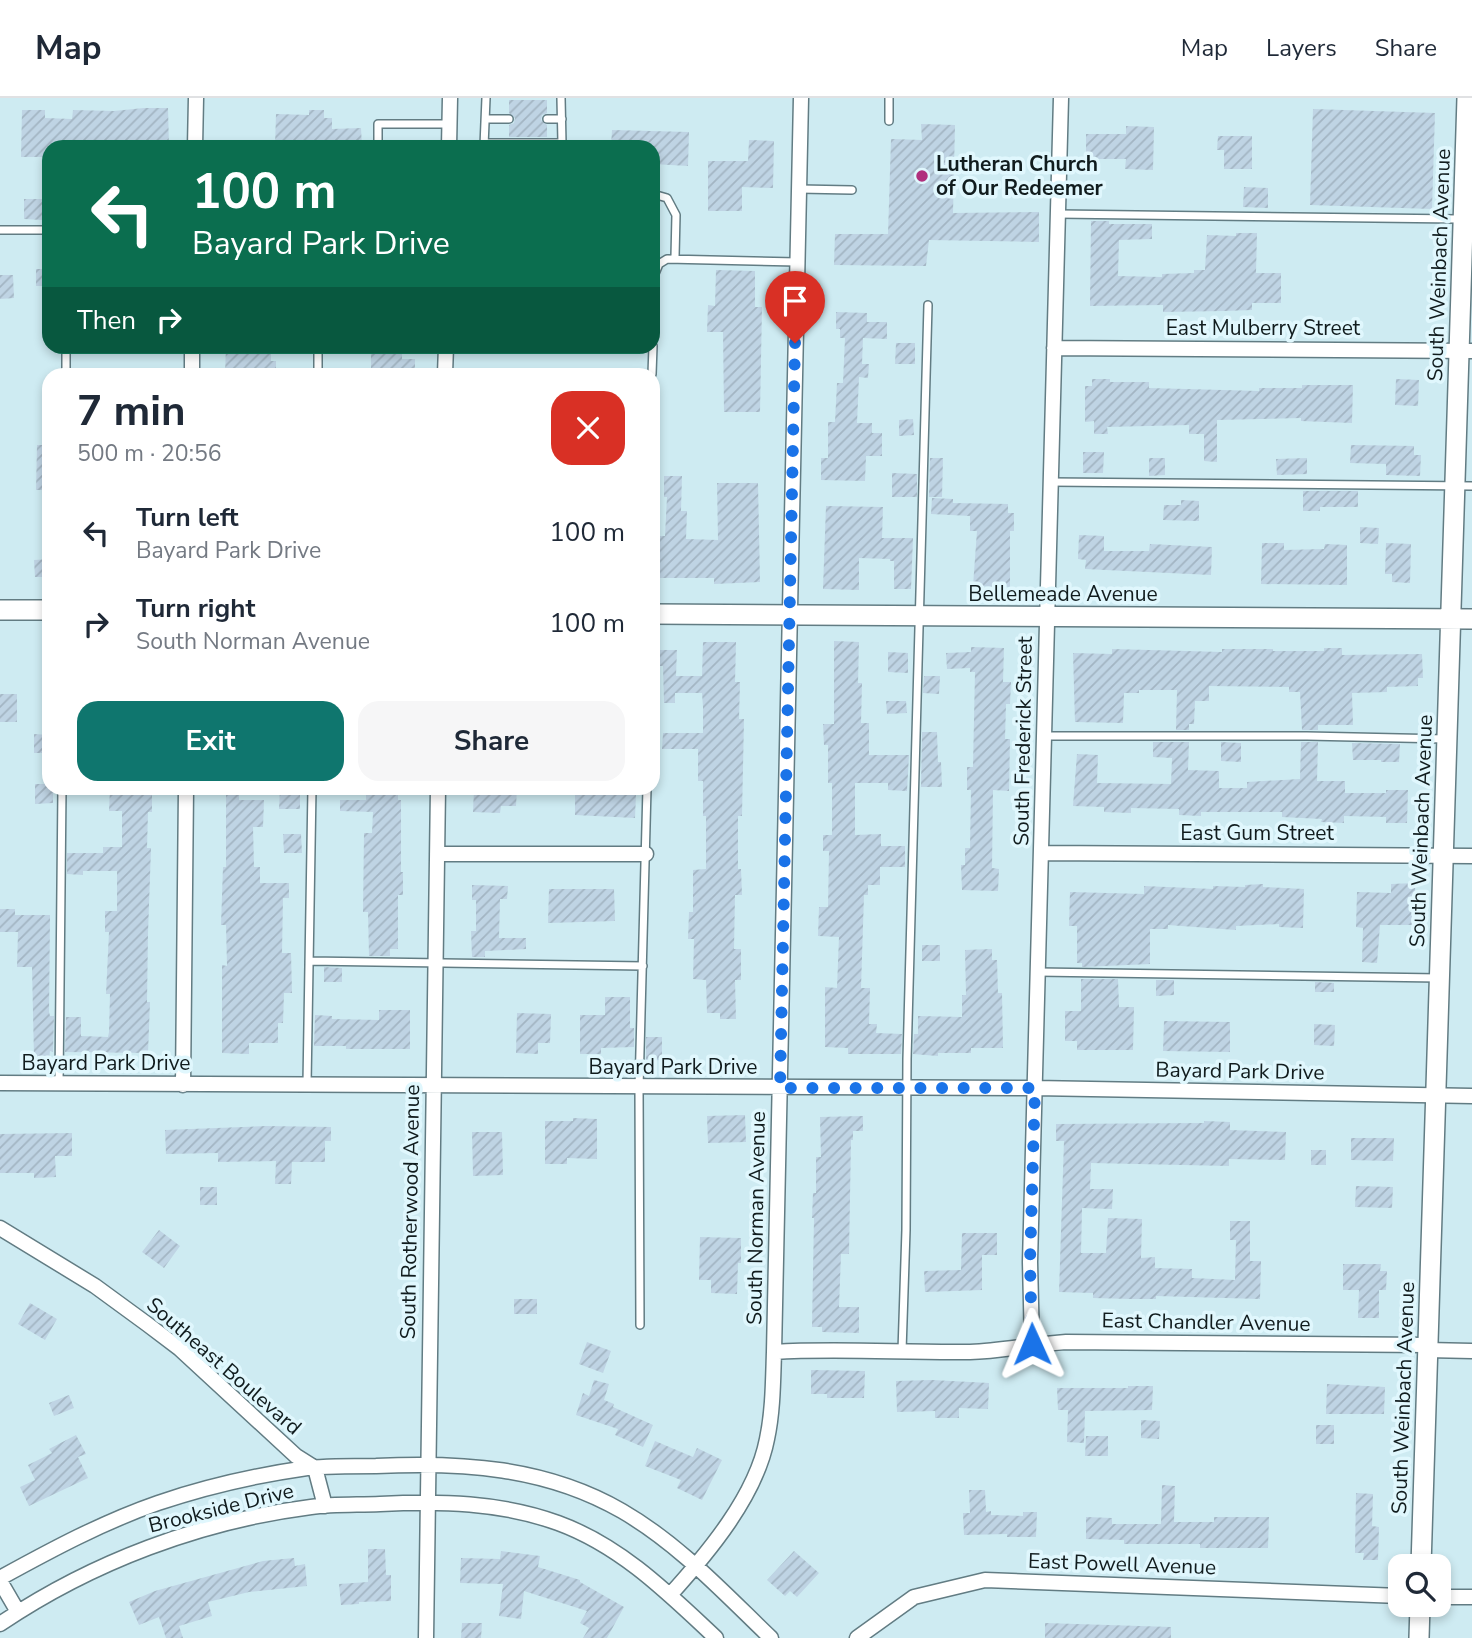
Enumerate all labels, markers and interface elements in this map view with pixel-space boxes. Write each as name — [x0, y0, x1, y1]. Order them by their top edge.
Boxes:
text: Map — [35, 26, 102, 71]
text: Map — [1181, 32, 1228, 64]
text: Layers — [1266, 32, 1337, 64]
text: Share — [1375, 32, 1437, 64]
street label: South Weinbach Avenue — [1421, 148, 1457, 382]
place label: Lutheran Church of Our Redeemer — [936, 150, 1104, 202]
text: 100 m — [192, 158, 336, 225]
icon: left — [77, 168, 168, 259]
marker: Lutheran Church of Our Redeemer — [914, 168, 930, 184]
text: Bayard Park Drive — [192, 222, 450, 265]
pin — [765, 271, 825, 343]
icon: arrive — [776, 282, 814, 320]
icon: right — [150, 301, 188, 339]
text: Then — [77, 303, 136, 338]
street label: East Mulberry Street — [1166, 314, 1361, 342]
text: 7 min — [77, 383, 186, 440]
button: close — [551, 391, 625, 465]
text: 500 m · 20:56 — [77, 438, 222, 469]
text: Turn left — [136, 500, 239, 535]
icon: left — [77, 514, 115, 552]
text: 100 m — [549, 515, 625, 550]
text: Bayard Park Drive — [136, 535, 321, 566]
street label: Bellemeade Avenue — [968, 580, 1158, 608]
text: Turn right — [136, 591, 255, 626]
icon: right — [77, 605, 115, 643]
text: 100 m — [549, 606, 625, 641]
text: South Norman Avenue — [136, 626, 370, 657]
street label: South Frederick Street — [1007, 635, 1039, 846]
button: Exit — [77, 701, 344, 781]
button: Share — [358, 701, 625, 781]
street label: South Weinbach Avenue — [1403, 714, 1439, 948]
street label: East Gum Street — [1180, 819, 1334, 847]
street label: Bayard Park Drive — [21, 1049, 191, 1077]
street label: Bayard Park Drive — [588, 1053, 758, 1081]
street label: Bayard Park Drive — [1155, 1056, 1325, 1086]
street label: South Rotherwood Avenue — [394, 1084, 426, 1340]
street label: South Norman Avenue — [740, 1111, 772, 1325]
street label: South Weinbach Avenue — [1385, 1281, 1421, 1515]
street label: Southeast Boulevard — [141, 1291, 307, 1441]
street label: East Chandler Avenue — [1101, 1306, 1311, 1338]
position arrow — [995, 1307, 1069, 1381]
street label: Brookside Drive — [145, 1476, 297, 1540]
street label: East Powell Avenue — [1027, 1547, 1217, 1581]
map controls — [1388, 1554, 1451, 1617]
button: search — [1388, 1554, 1451, 1617]

